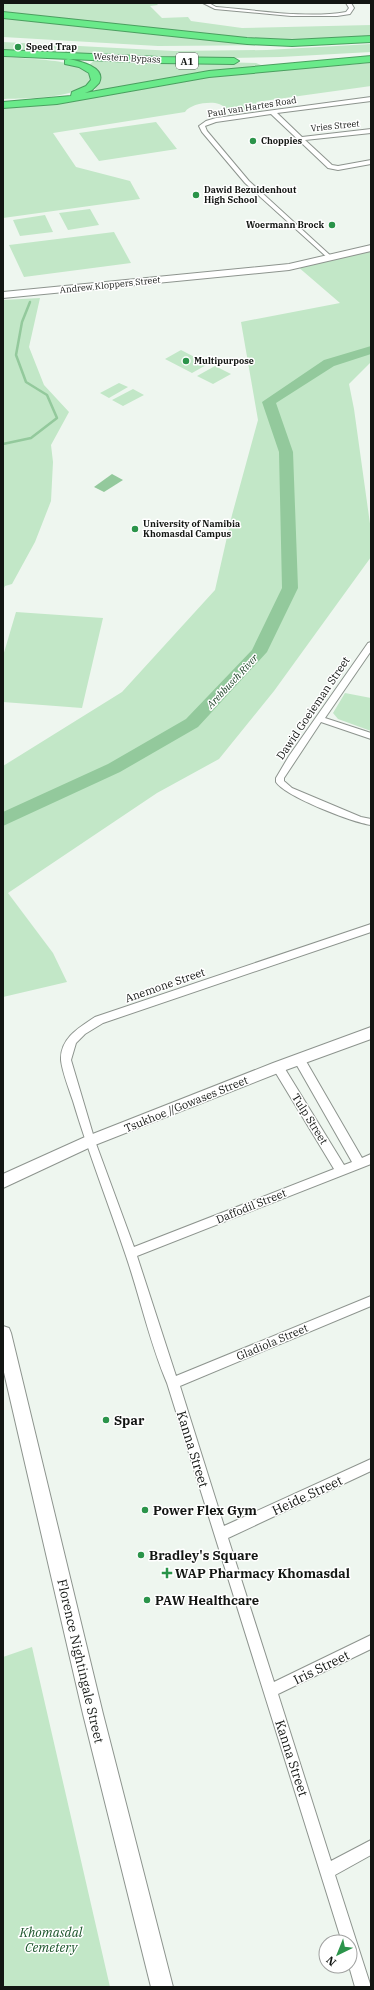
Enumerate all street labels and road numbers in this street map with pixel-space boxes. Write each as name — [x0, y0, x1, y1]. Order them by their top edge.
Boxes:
street label: Western Bypass — [93, 50, 161, 65]
road number: A1 — [176, 53, 198, 69]
street label: Paul van Hartes Road — [207, 94, 298, 119]
street label: Vries Street — [310, 117, 360, 134]
street label: Andrew Kloppers Street — [59, 274, 161, 295]
street label: Dawid Goeieman Street — [273, 654, 353, 762]
street label: Anemone Street — [123, 965, 207, 1005]
street label: Tsukhoe //Gowases Street — [122, 1073, 250, 1135]
street label: Tulp Street — [289, 1091, 331, 1147]
street label: Daffodil Street — [214, 1186, 288, 1226]
street label: Gladiola Street — [234, 1321, 310, 1363]
street label: Kanna Street — [173, 1409, 212, 1490]
street label: Heide Street — [269, 1472, 345, 1519]
street label: Florence Nightingale Street — [53, 1577, 108, 1745]
street label: Iris Street — [290, 1646, 352, 1688]
street label: Kanna Street — [271, 1718, 312, 1799]

